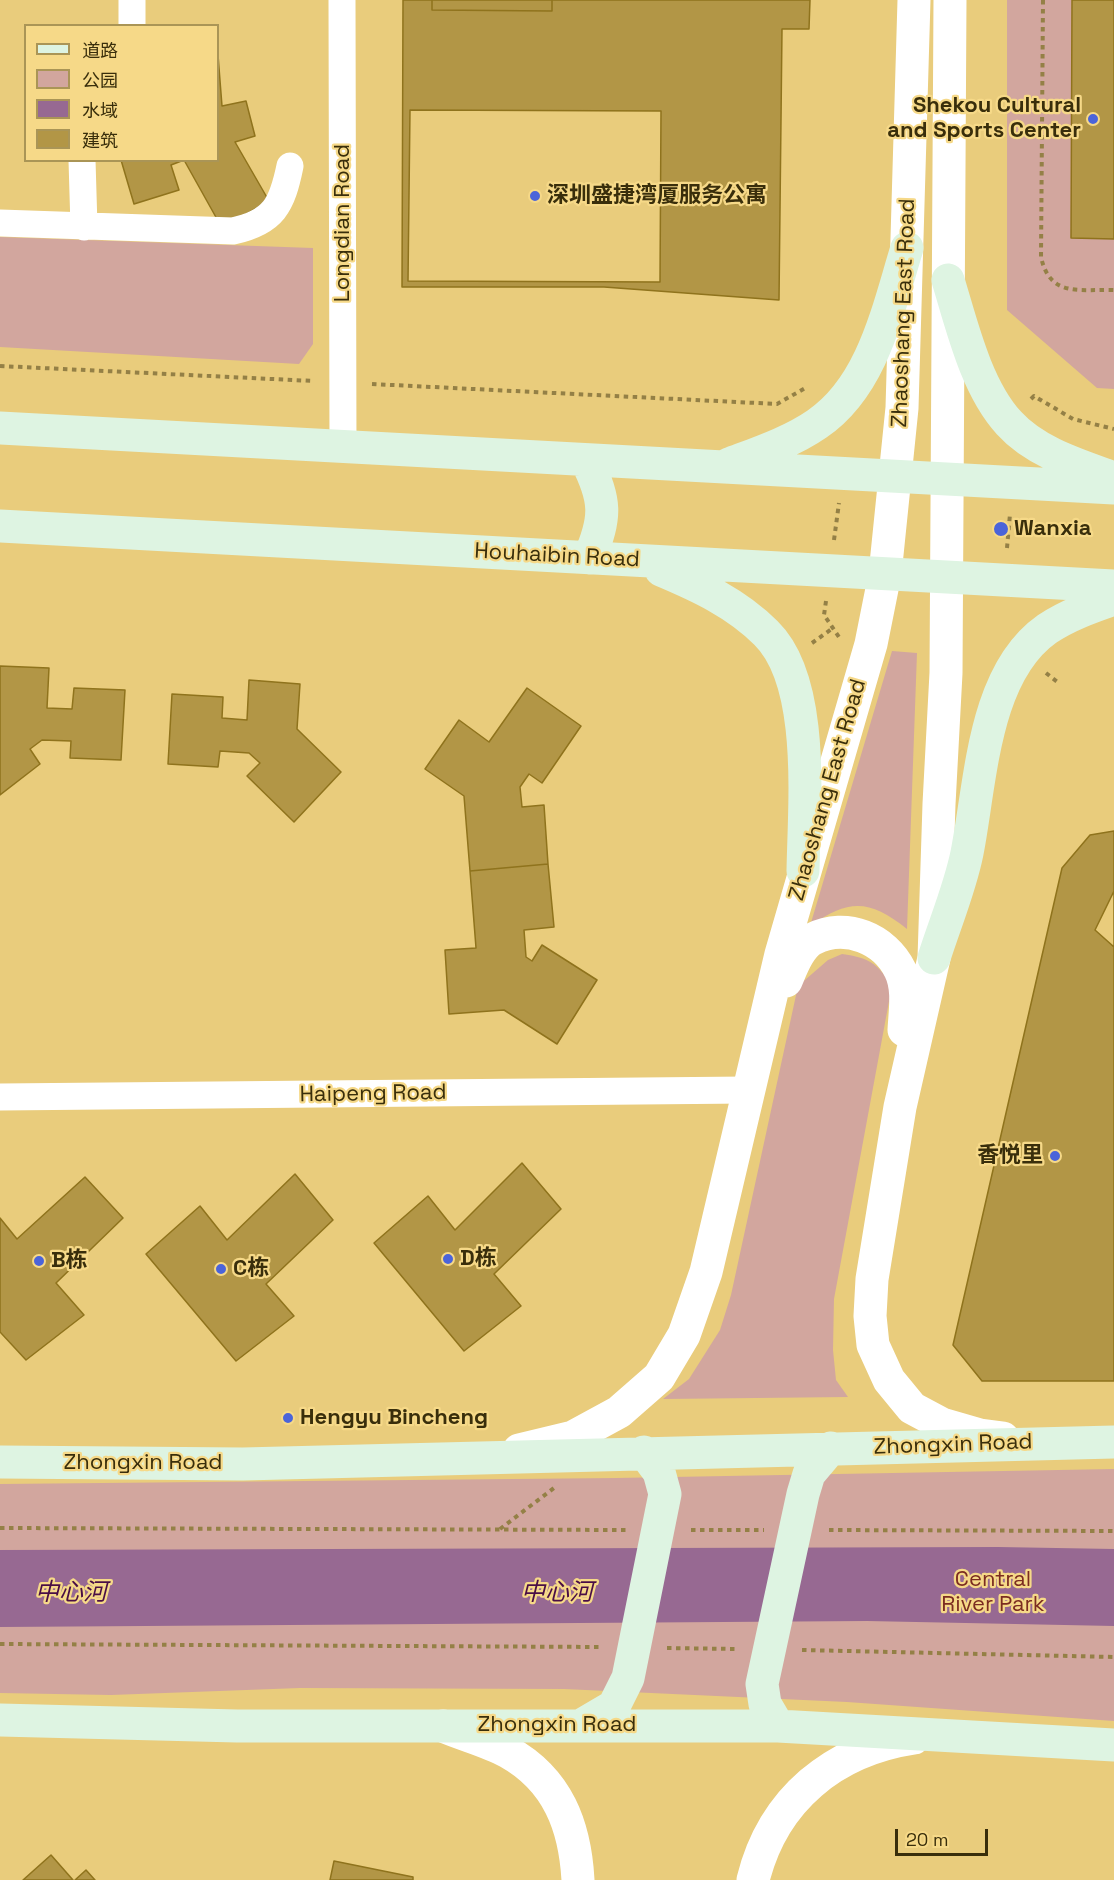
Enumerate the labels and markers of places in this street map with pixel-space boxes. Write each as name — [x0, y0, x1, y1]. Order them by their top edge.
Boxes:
place label: Shekou Cultural and Sports Center — [887, 93, 1081, 144]
marker: Shekou Cultural and Sports Center — [1086, 112, 1100, 126]
place label: 深圳盛捷湾厦服务公寓 — [547, 183, 767, 209]
marker: 深圳盛捷湾厦服务公寓 — [528, 189, 542, 203]
place label: Wanxia — [1014, 516, 1091, 542]
marker: Wanxia — [992, 520, 1010, 538]
place label: 香悦里 — [977, 1143, 1043, 1169]
marker: 香悦里 — [1048, 1149, 1062, 1163]
place label: D栋 — [460, 1246, 497, 1272]
place label: B栋 — [51, 1248, 88, 1274]
marker: D栋 — [441, 1252, 455, 1266]
marker: B栋 — [32, 1254, 46, 1268]
place label: C栋 — [233, 1256, 269, 1282]
marker: C栋 — [214, 1262, 228, 1276]
place label: Hengyu Bincheng — [300, 1405, 488, 1431]
marker: Hengyu Bincheng — [281, 1411, 295, 1425]

